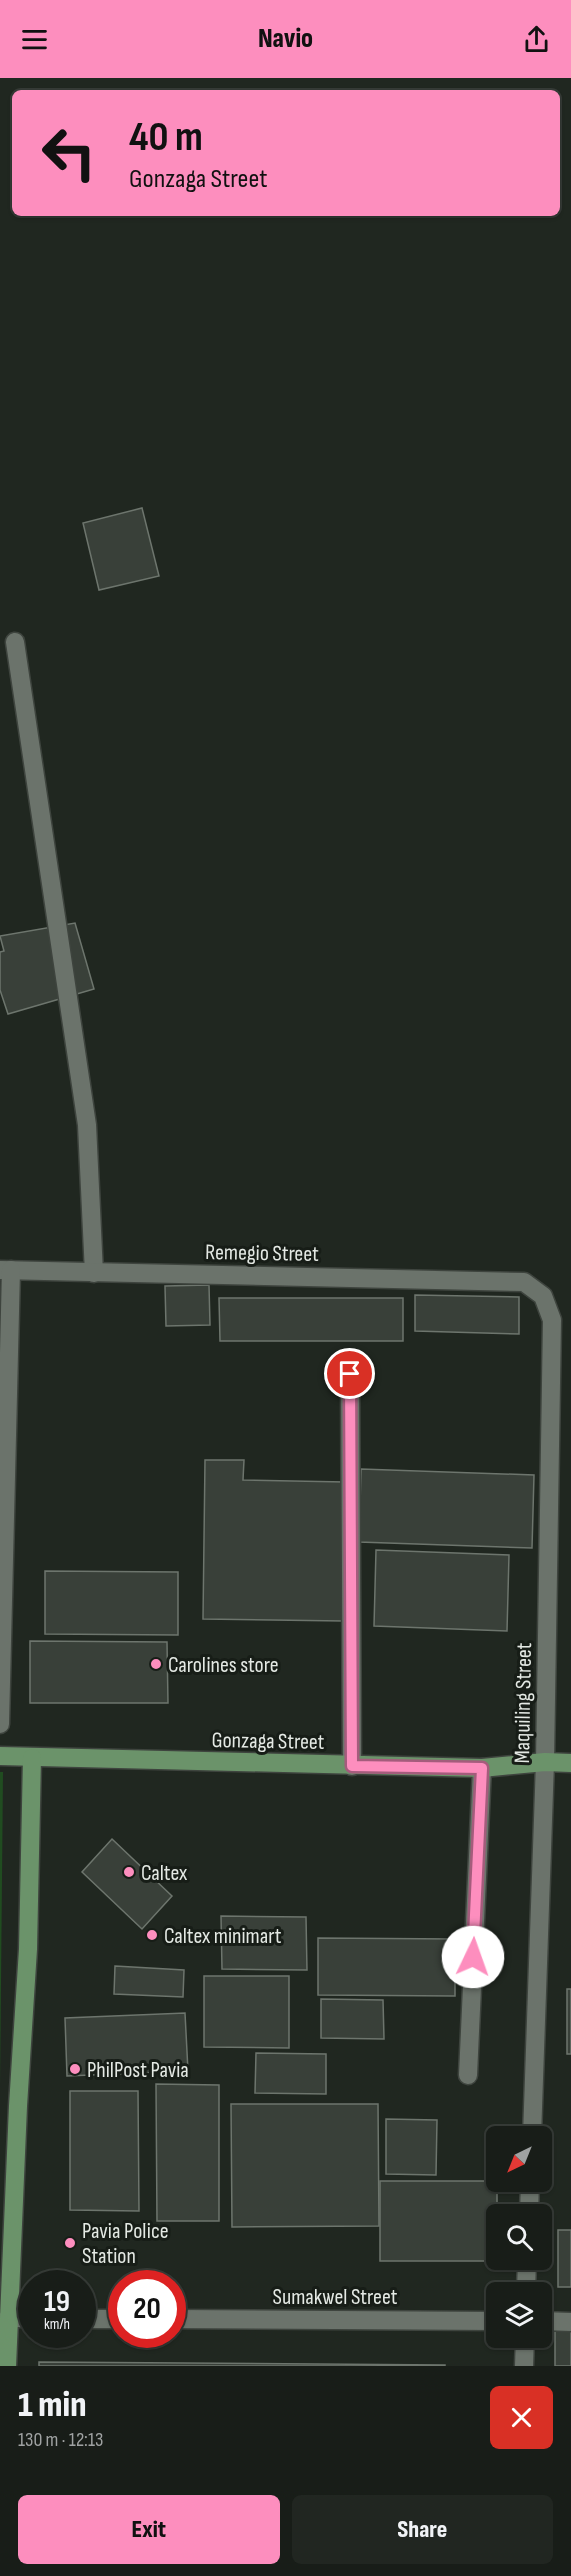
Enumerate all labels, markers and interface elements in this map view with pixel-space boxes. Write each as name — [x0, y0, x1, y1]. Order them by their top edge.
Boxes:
icon: menu — [18, 23, 51, 56]
text: Navio — [258, 23, 313, 55]
icon: share — [520, 23, 553, 56]
text: 40 m — [129, 112, 203, 163]
icon: left — [30, 114, 108, 192]
text: Gonzaga Street — [129, 163, 267, 195]
street label: Remegio Street — [205, 1239, 319, 1268]
pin — [324, 1348, 375, 1399]
icon: arrive — [333, 1357, 366, 1390]
street label: Maquiling Street — [509, 1642, 538, 1764]
place label: Carolines store — [168, 1652, 279, 1679]
marker: Carolines store — [149, 1657, 163, 1671]
street label: Gonzaga Street — [211, 1727, 325, 1756]
place label: Caltex — [141, 1860, 188, 1887]
marker: Caltex — [122, 1865, 136, 1879]
place label: Caltex minimart — [164, 1923, 282, 1950]
position arrow — [441, 1925, 505, 1989]
marker: Caltex minimart — [145, 1928, 159, 1942]
place label: PhilPost Pavia — [87, 2057, 189, 2084]
marker: PhilPost Pavia — [68, 2062, 82, 2076]
north arrow — [486, 2126, 552, 2192]
map controls — [486, 2126, 552, 2348]
button: search — [486, 2204, 552, 2270]
place label: Pavia Police Station — [82, 2218, 169, 2270]
marker: Pavia Police Station — [63, 2236, 77, 2250]
speed limit sign: 20 — [108, 2270, 186, 2348]
button: layers — [486, 2282, 552, 2348]
text: 19 — [44, 2284, 70, 2320]
street label: Sumakwel Street — [273, 2284, 398, 2311]
text: km/h — [44, 2315, 70, 2334]
text: 1 min — [18, 2384, 86, 2427]
button: close — [490, 2386, 553, 2449]
text: 130 m · 12:13 — [18, 2428, 103, 2452]
button: Exit — [18, 2495, 280, 2564]
button: Share — [292, 2495, 553, 2564]

